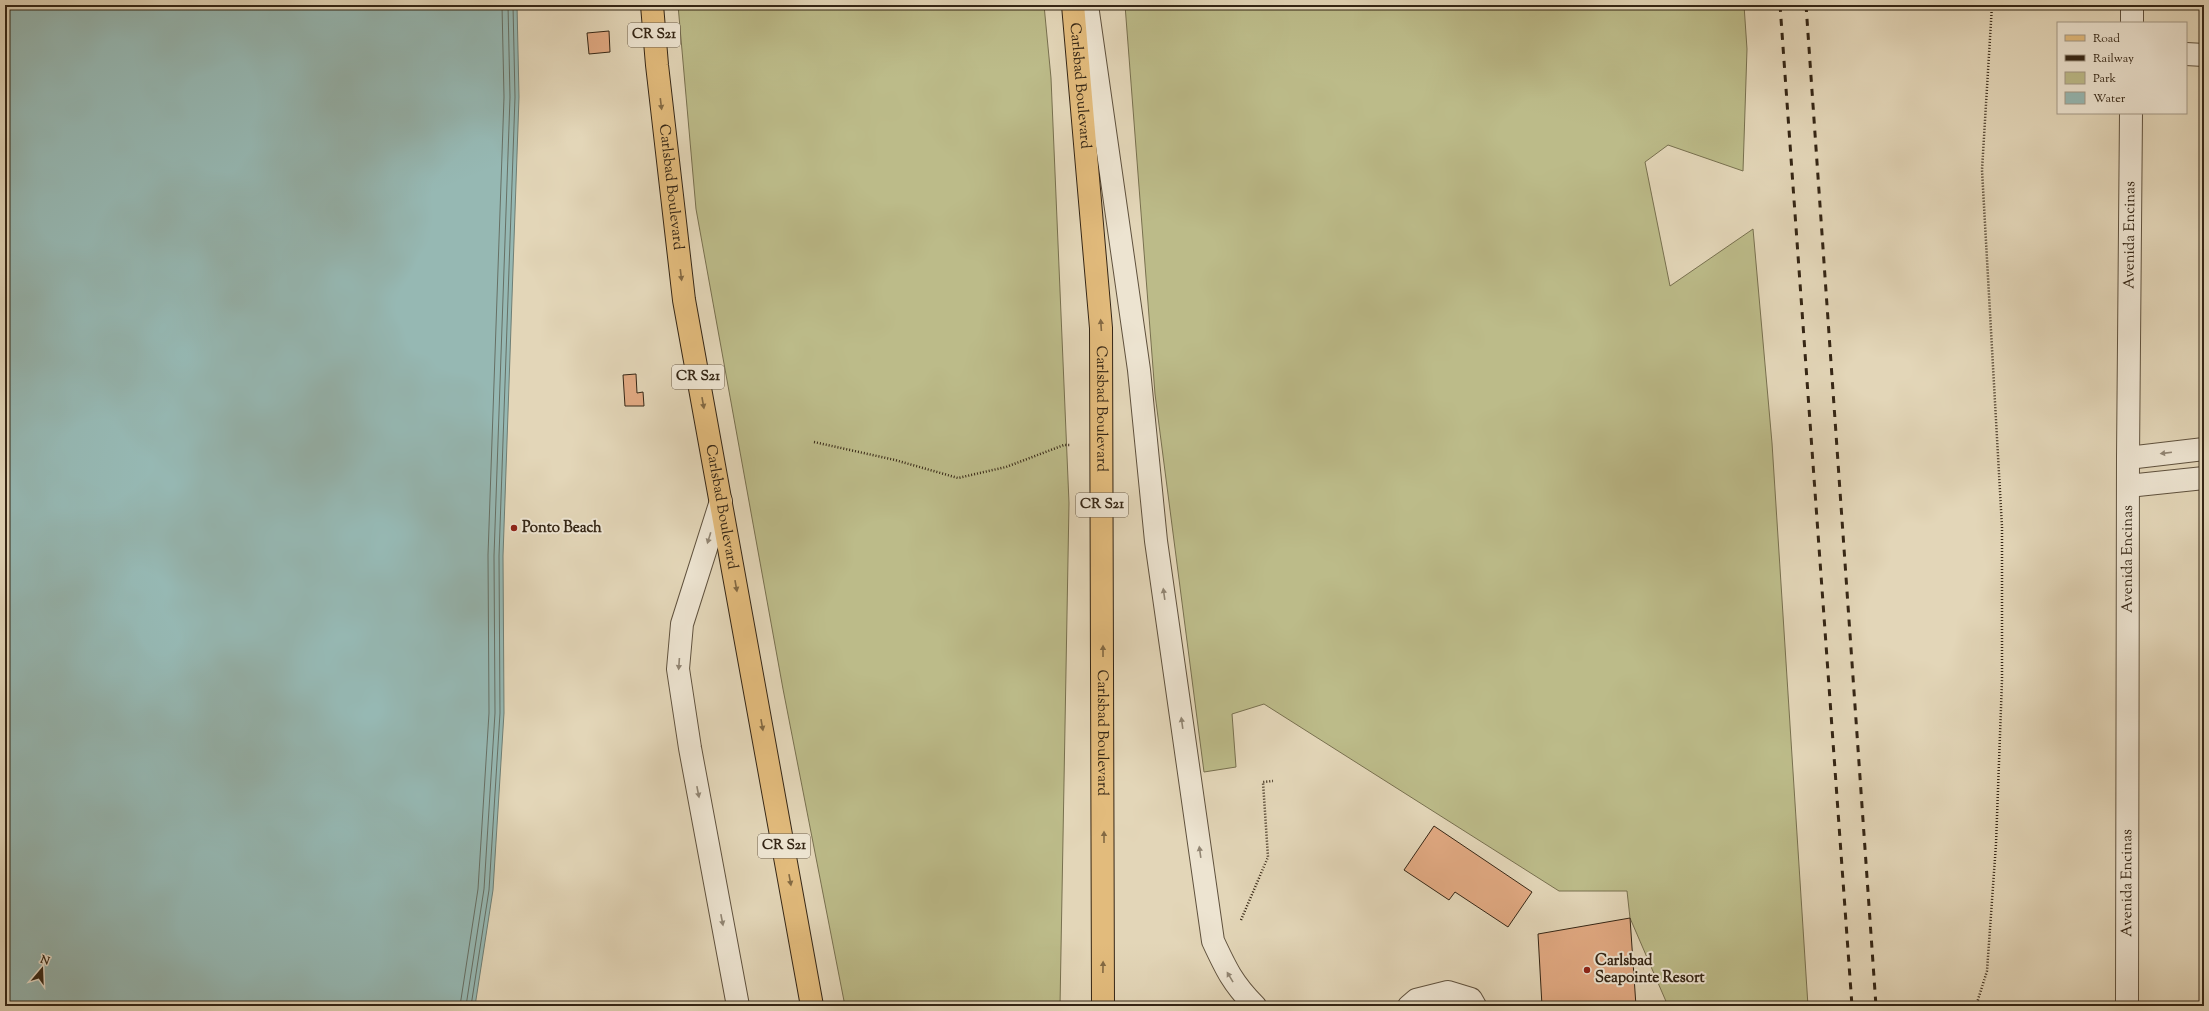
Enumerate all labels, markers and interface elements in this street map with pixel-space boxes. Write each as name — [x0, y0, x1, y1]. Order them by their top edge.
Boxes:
street label: Carlsbad Boulevard — [1064, 22, 1096, 150]
legend — [2057, 22, 2187, 114]
road number: CR S21 — [628, 23, 680, 47]
text: Road — [2093, 30, 2120, 48]
text: Railway — [2093, 50, 2134, 68]
text: Park — [2093, 70, 2116, 88]
text: Water — [2093, 90, 2126, 108]
one-way arrow — [658, 98, 664, 110]
street label: Carlsbad Boulevard — [653, 123, 689, 252]
street label: Avenida Encinas — [2119, 181, 2141, 289]
one-way arrow — [678, 269, 685, 281]
one-way arrow — [1098, 318, 1104, 331]
street label: Carlsbad Boulevard — [1091, 345, 1112, 473]
road number: CR S21 — [672, 365, 724, 389]
one-way arrow — [700, 397, 706, 409]
street label: Carlsbad Boulevard — [700, 443, 743, 572]
one-way arrow — [2160, 450, 2172, 456]
road number: CR S21 — [1076, 493, 1128, 517]
street label: Avenida Encinas — [2117, 505, 2138, 613]
place label: Ponto Beach — [522, 518, 602, 539]
marker: Ponto Beach — [509, 523, 519, 533]
one-way arrow — [706, 532, 712, 544]
one-way arrow — [734, 580, 740, 592]
one-way arrow — [1161, 588, 1167, 600]
one-way arrow — [1100, 644, 1106, 657]
one-way arrow — [675, 658, 682, 670]
street label: Carlsbad Boulevard — [1092, 669, 1113, 797]
one-way arrow — [1179, 717, 1185, 729]
one-way arrow — [759, 719, 765, 731]
one-way arrow — [695, 786, 701, 798]
street label: Avenida Encinas — [2117, 829, 2138, 937]
one-way arrow — [1101, 830, 1107, 843]
road number: CR S21 — [758, 834, 810, 858]
one-way arrow — [1197, 846, 1203, 858]
one-way arrow — [787, 874, 793, 886]
one-way arrow — [719, 914, 725, 926]
north arrow — [22, 949, 62, 989]
text: N — [37, 951, 52, 970]
place label: Carlsbad Seapointe Resort — [1595, 951, 1706, 989]
one-way arrow — [1100, 960, 1106, 973]
marker: Carlsbad Seapointe Resort — [1582, 965, 1592, 975]
one-way arrow — [1226, 972, 1234, 982]

